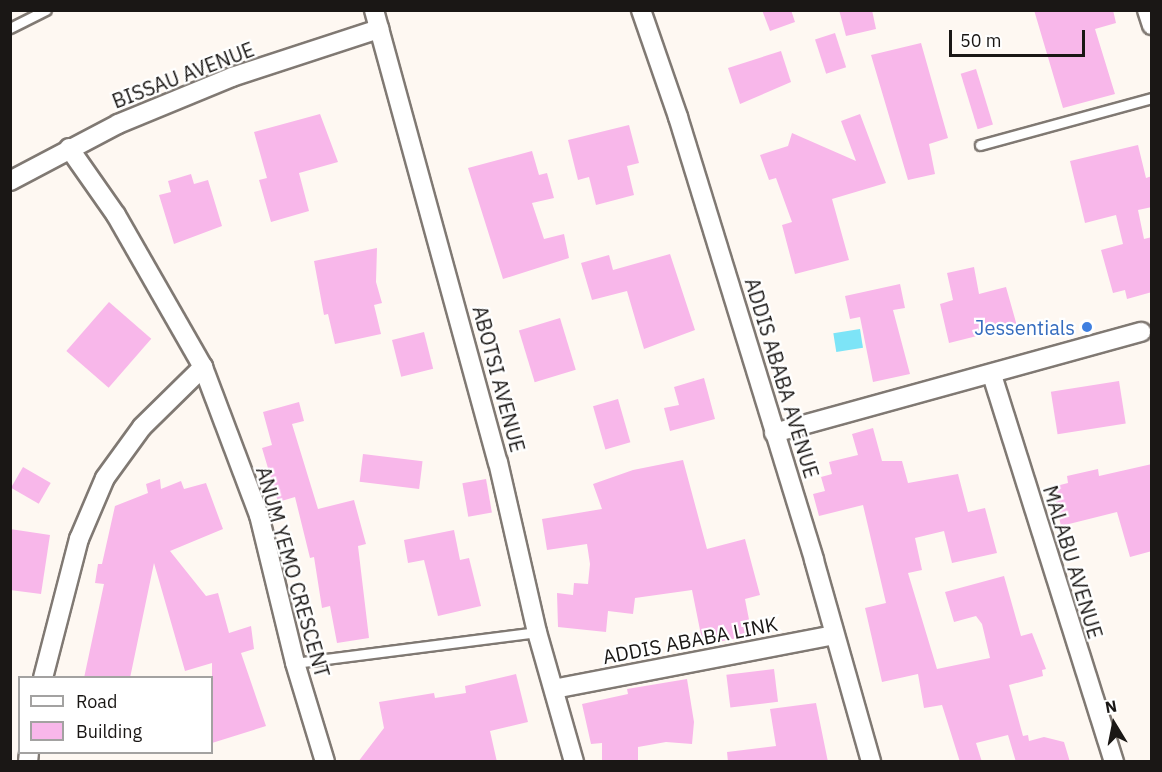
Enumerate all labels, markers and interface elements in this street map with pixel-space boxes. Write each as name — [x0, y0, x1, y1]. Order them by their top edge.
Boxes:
scale bar — [952, 18, 1088, 56]
text: 50 m — [960, 29, 1002, 52]
street label: BISSAU AVENUE — [109, 37, 257, 113]
street label: ADDIS ABABA AVENUE — [740, 275, 824, 481]
street label: ABOTSI AVENUE — [468, 303, 530, 455]
place label: Jessentials — [974, 315, 1075, 339]
marker: Jessentials — [1080, 320, 1094, 334]
street label: ANUM YEMO CRESCENT — [251, 464, 335, 680]
street label: MALABU AVENUE — [1038, 483, 1108, 641]
street label: ADDIS ABABA LINK — [600, 611, 780, 669]
legend — [18, 676, 213, 754]
text: Road — [76, 690, 117, 713]
north arrow — [1084, 694, 1144, 754]
text: N — [1103, 695, 1118, 717]
text: Building — [76, 720, 142, 743]

